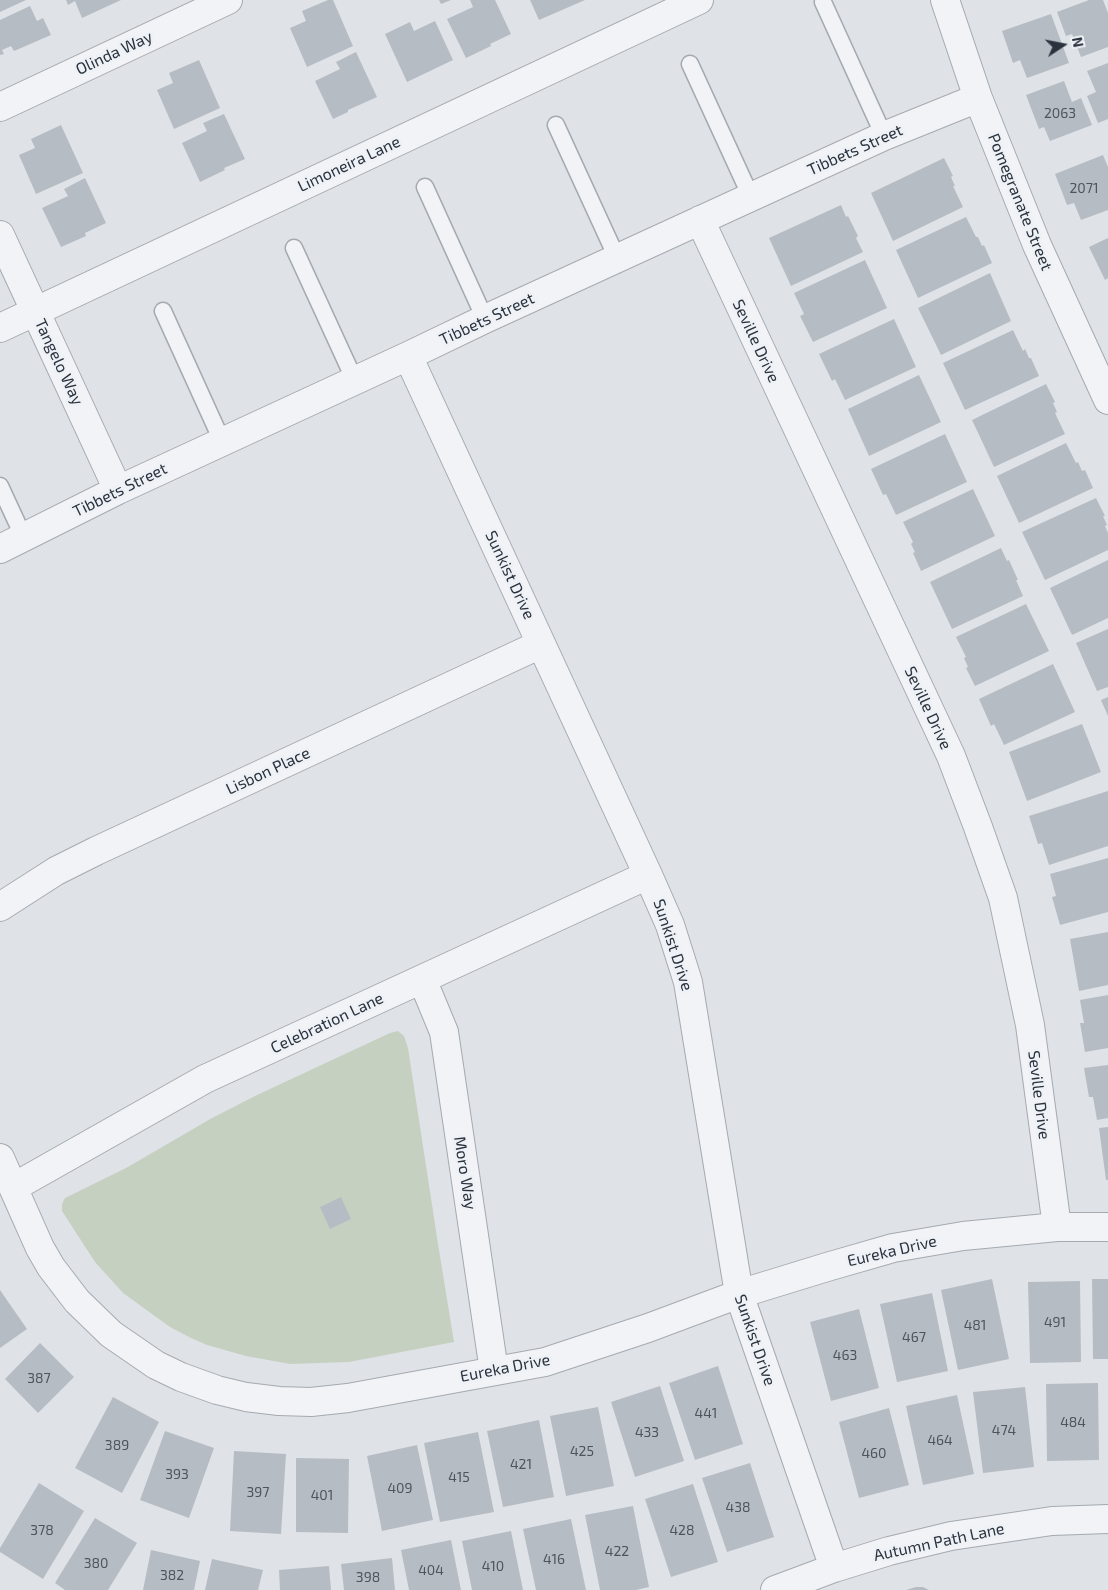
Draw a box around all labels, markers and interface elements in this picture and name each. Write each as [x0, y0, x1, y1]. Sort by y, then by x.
north arrow [1038, 20, 1088, 70]
street label: Olinda Way [73, 27, 155, 79]
text: N [1069, 35, 1088, 49]
house number: 2063 [1044, 105, 1076, 121]
street label: Tibbets Street [804, 120, 906, 180]
street label: Pomegranate Street [984, 131, 1056, 273]
street label: Limoneira Lane [295, 132, 403, 196]
house number: 2071 [1069, 180, 1099, 196]
street label: Tibbets Street [437, 289, 537, 349]
street label: Seville Drive [728, 296, 784, 386]
street label: Tangelo Way [31, 316, 87, 408]
street label: Tibbets Street [70, 459, 170, 521]
street label: Sunkist Drive [481, 528, 539, 622]
street label: Seville Drive [900, 663, 956, 753]
street label: Lisbon Place [223, 743, 313, 799]
street label: Sunkist Drive [649, 897, 697, 993]
street label: Celebration Lane [268, 988, 386, 1058]
street label: Seville Drive [1024, 1049, 1054, 1141]
street label: Moro Way [450, 1135, 480, 1211]
street label: Eureka Drive [845, 1231, 939, 1271]
street label: Sunkist Drive [730, 1292, 780, 1388]
house number: 491 [1044, 1314, 1066, 1330]
house number: 481 [964, 1317, 986, 1333]
house number: 467 [902, 1329, 926, 1345]
house number: 463 [833, 1347, 857, 1363]
street label: Eureka Drive [458, 1350, 552, 1386]
house number: 387 [27, 1370, 51, 1386]
house number: 441 [695, 1405, 717, 1421]
house number: 484 [1060, 1414, 1086, 1430]
house number: 474 [992, 1422, 1016, 1438]
house number: 433 [635, 1424, 659, 1440]
house number: 464 [927, 1432, 953, 1448]
house number: 389 [105, 1437, 129, 1453]
house number: 425 [570, 1443, 594, 1459]
house number: 460 [861, 1445, 887, 1461]
house number: 421 [510, 1456, 532, 1472]
house number: 393 [165, 1466, 189, 1482]
house number: 415 [448, 1469, 470, 1485]
house number: 409 [387, 1480, 413, 1496]
house number: 397 [247, 1484, 269, 1500]
house number: 401 [311, 1487, 333, 1503]
house number: 438 [726, 1499, 750, 1515]
street label: Autumn Path Lane [872, 1519, 1006, 1565]
house number: 378 [30, 1522, 54, 1538]
house number: 428 [670, 1522, 694, 1538]
house number: 422 [605, 1543, 629, 1559]
house number: 416 [543, 1551, 565, 1567]
house number: 380 [84, 1555, 108, 1571]
house number: 410 [482, 1558, 504, 1574]
house number: 404 [418, 1562, 444, 1578]
house number: 382 [160, 1567, 184, 1583]
house number: 398 [356, 1569, 380, 1585]

